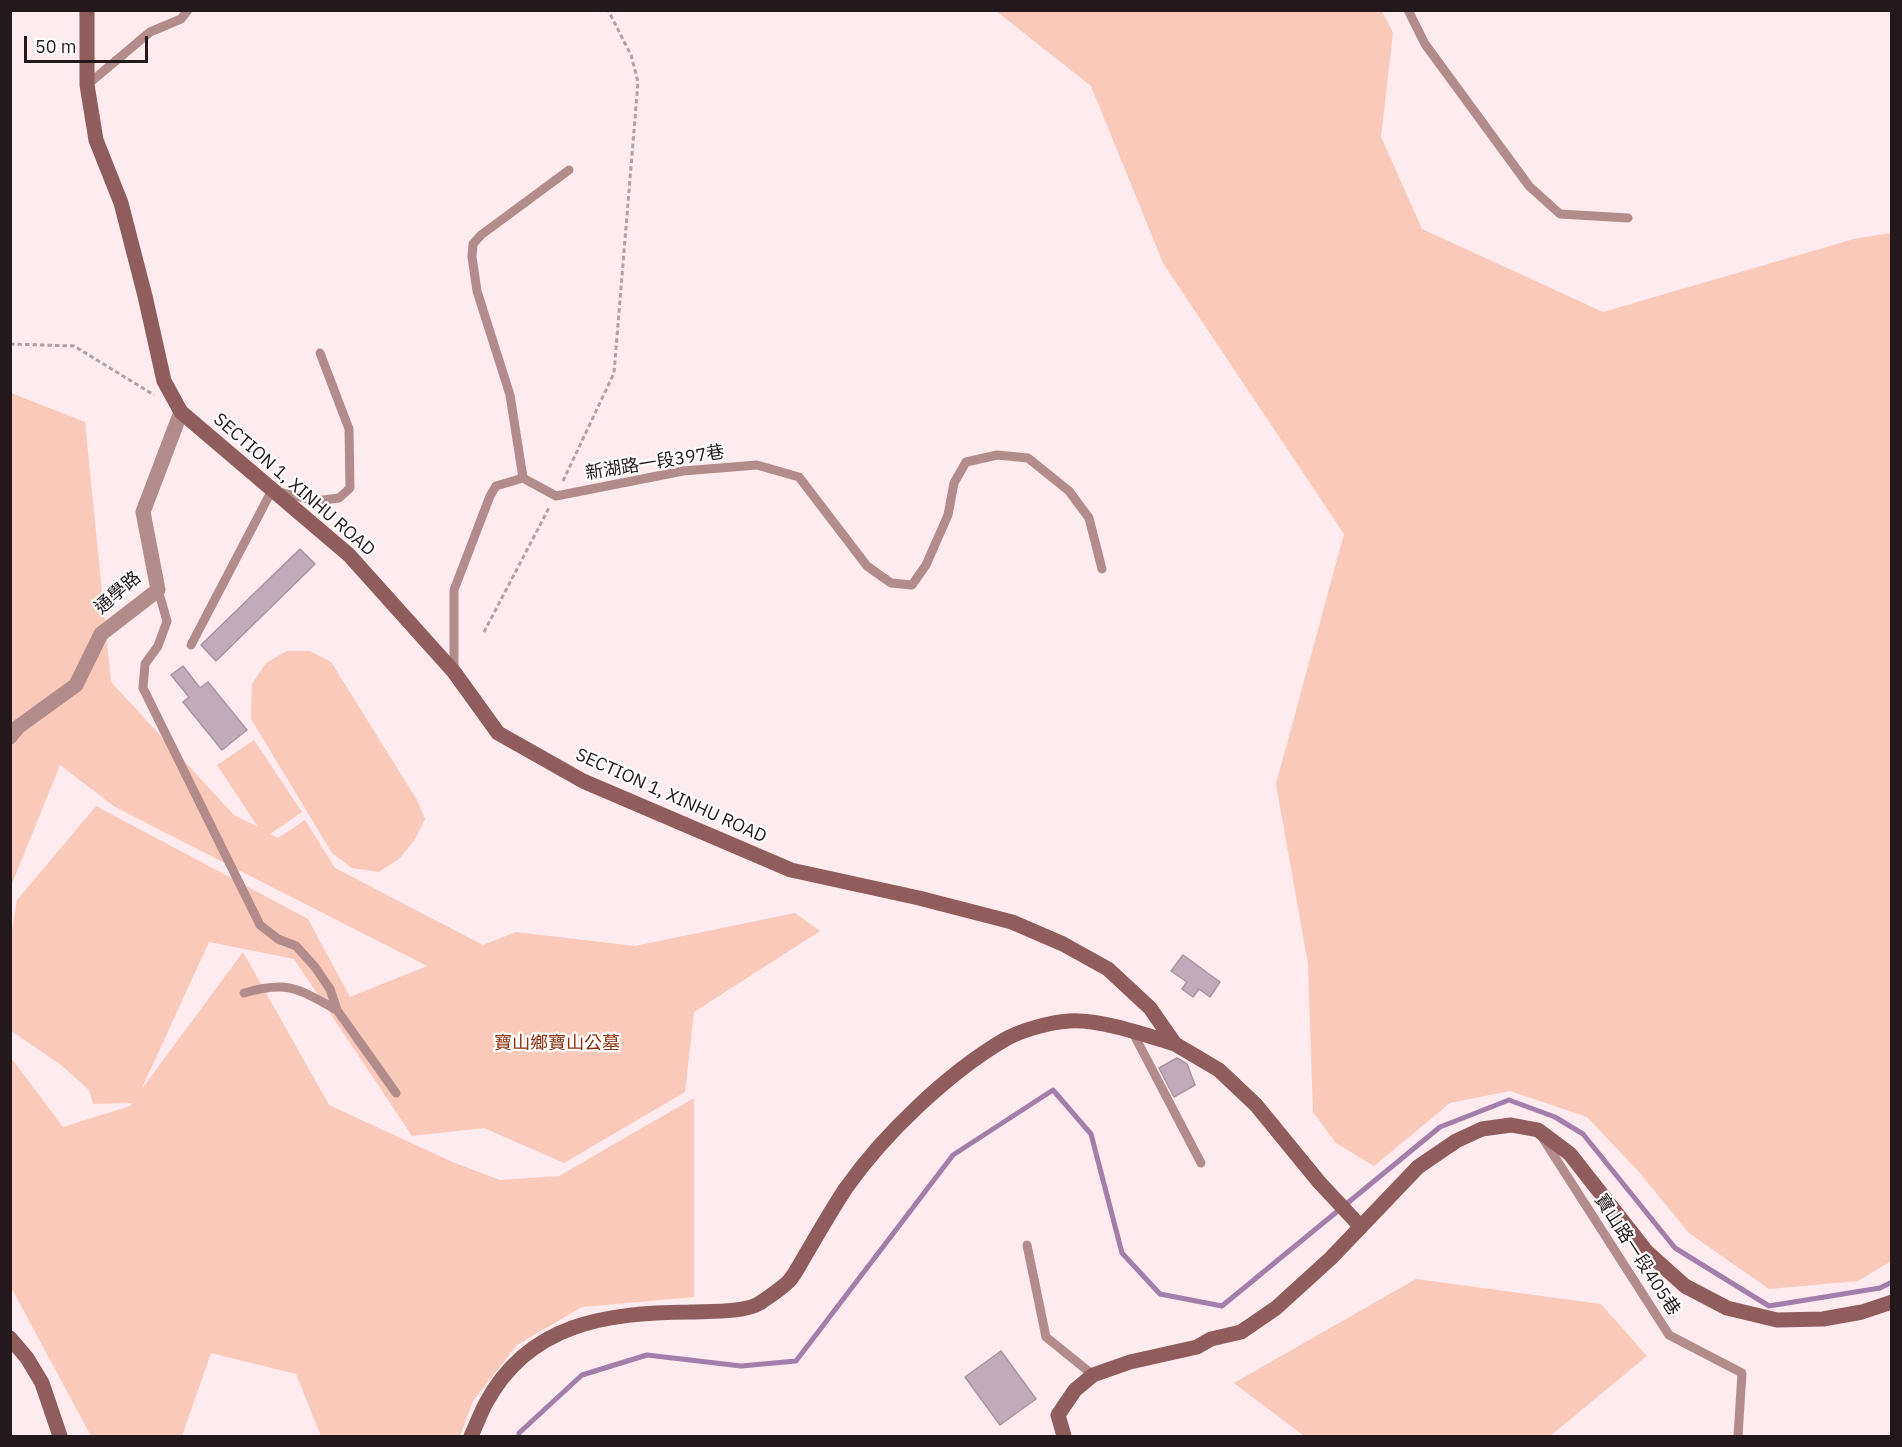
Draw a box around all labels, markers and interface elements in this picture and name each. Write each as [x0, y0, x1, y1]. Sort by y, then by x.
scale bar [27, 24, 152, 62]
text: 50 m [35, 35, 77, 58]
street label: SECTION 1, XINHU ROAD [209, 409, 379, 561]
street label: 新湖路一段397巷 [584, 441, 726, 485]
street label: 通學路 [91, 567, 145, 619]
street label: SECTION 1, XINHU ROAD [572, 744, 770, 848]
park label: 寶山鄉寶山公墓 [494, 1033, 620, 1055]
street label: 寶山路一段405巷 [1590, 1190, 1684, 1320]

